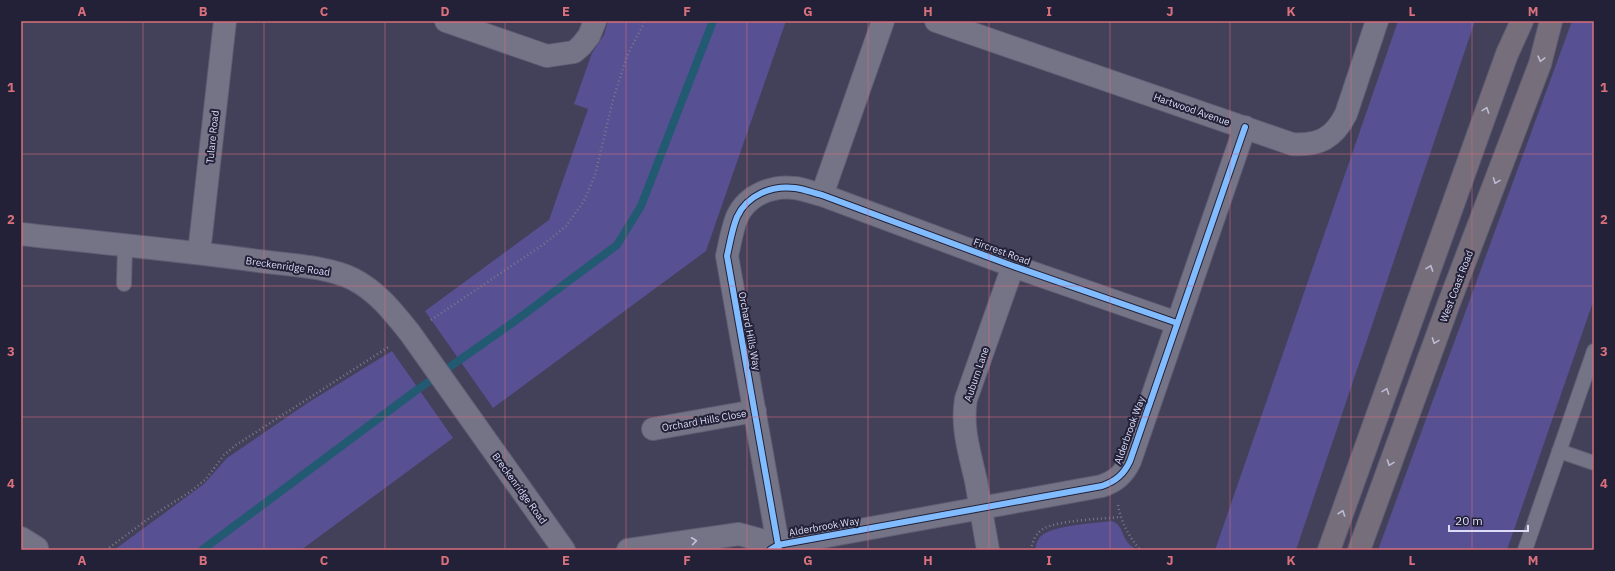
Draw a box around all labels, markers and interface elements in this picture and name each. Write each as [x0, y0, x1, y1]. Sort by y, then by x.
text: A [78, 3, 87, 20]
text: B [199, 3, 208, 20]
text: C [320, 3, 329, 20]
text: D [440, 3, 450, 20]
text: E [562, 3, 570, 20]
text: F [683, 3, 691, 20]
text: G [803, 3, 813, 20]
text: H [923, 3, 933, 20]
text: I [1046, 3, 1052, 20]
text: J [1166, 3, 1174, 20]
text: K [1286, 3, 1296, 20]
text: L [1409, 3, 1416, 20]
text: M [1528, 3, 1538, 20]
one-way arrow [1538, 56, 1546, 62]
text: 1 [7, 79, 15, 96]
text: 1 [1600, 79, 1608, 96]
street label: Hartwood Avenue [1152, 90, 1232, 129]
one-way arrow [1482, 107, 1490, 114]
street label: Tulare Road [203, 110, 222, 164]
one-way arrow [1492, 177, 1501, 184]
text: 2 [7, 211, 15, 228]
text: 2 [1600, 211, 1608, 228]
street label: Fircrest Road [972, 235, 1032, 268]
street label: West Coast Road [1437, 248, 1476, 324]
street label: Breckenridge Road [245, 254, 331, 279]
one-way arrow [1426, 265, 1434, 272]
street label: Orchard Hills Way [736, 291, 764, 372]
one-way arrow [1432, 338, 1440, 345]
text: 3 [7, 343, 15, 360]
text: 3 [1600, 343, 1608, 360]
street label: Auburn Lane [961, 345, 992, 403]
one-way arrow [1381, 387, 1390, 394]
street label: Alderbrook Way [1111, 394, 1148, 466]
street label: Orchard Hills Close [661, 407, 748, 434]
street label: Breckenridge Road [489, 450, 550, 526]
one-way arrow [1387, 460, 1395, 467]
text: 4 [7, 475, 15, 492]
text: 4 [1600, 475, 1608, 492]
scale bar [1449, 507, 1528, 533]
one-way arrow [1338, 510, 1346, 517]
text: 20 m [1455, 513, 1483, 528]
street label: Alderbrook Way [788, 514, 860, 539]
one-way arrow [691, 537, 697, 546]
text: A [78, 552, 87, 569]
text: B [199, 552, 208, 569]
text: C [320, 552, 329, 569]
text: D [440, 552, 450, 569]
text: E [562, 552, 570, 569]
text: F [683, 552, 691, 569]
text: G [803, 552, 813, 569]
text: H [923, 552, 933, 569]
text: I [1046, 552, 1052, 569]
text: J [1166, 552, 1174, 569]
text: K [1286, 552, 1296, 569]
text: L [1409, 552, 1416, 569]
text: M [1528, 552, 1538, 569]

